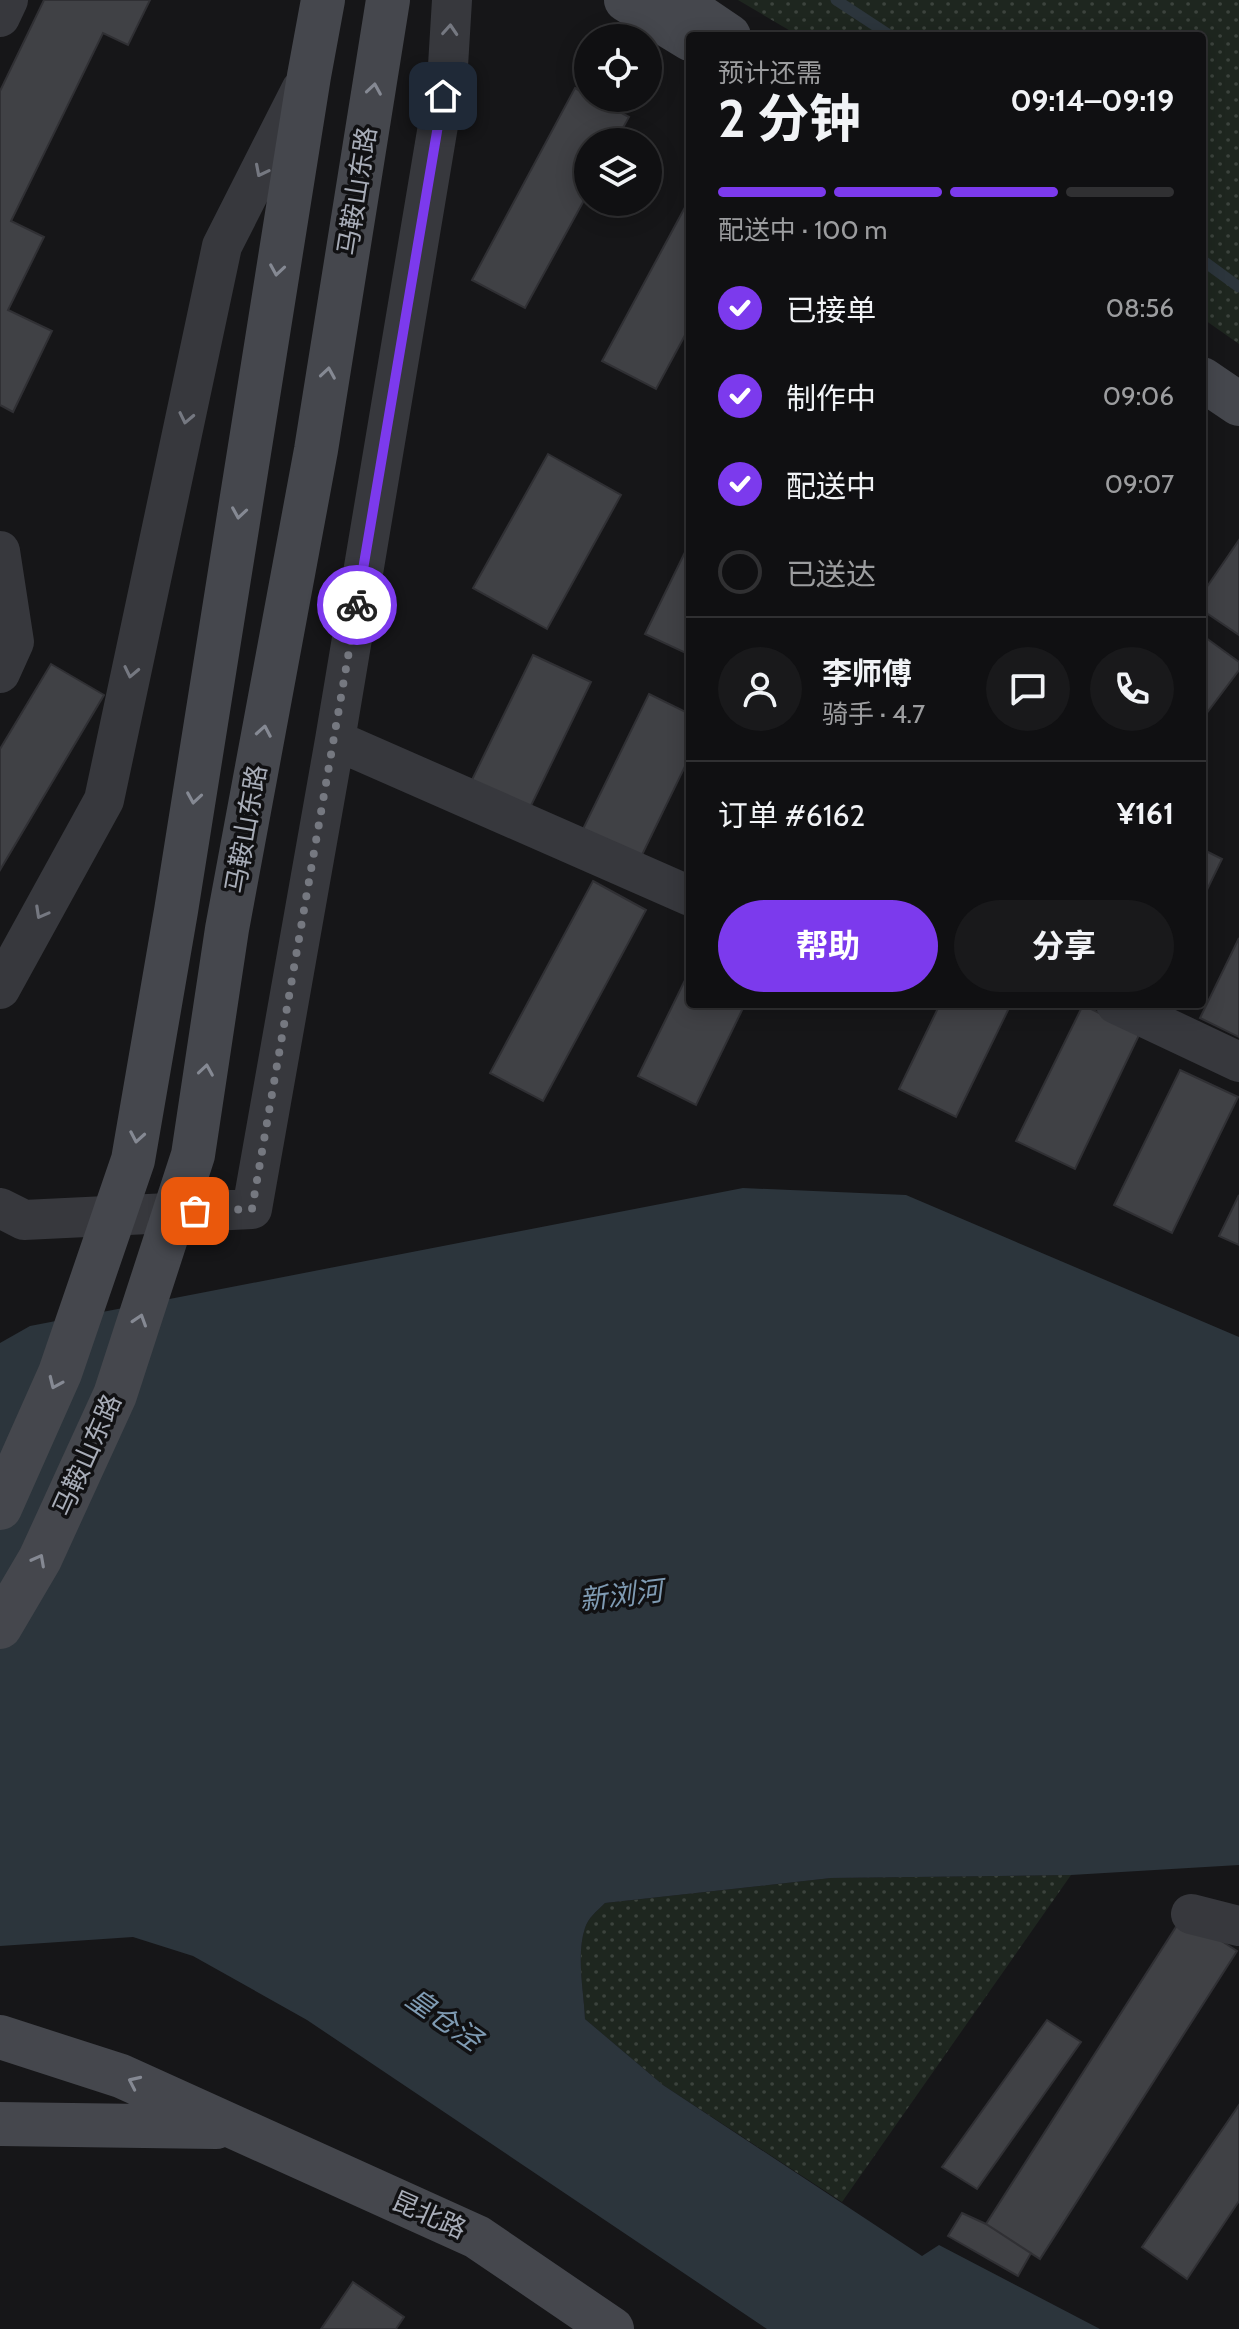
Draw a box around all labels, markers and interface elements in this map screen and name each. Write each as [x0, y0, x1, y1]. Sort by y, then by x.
one-way arrow [441, 23, 458, 36]
map controls [574, 24, 662, 216]
button: locate [574, 24, 662, 112]
text: 预计还需 [718, 57, 822, 89]
pin [409, 62, 477, 130]
icon: home [421, 74, 465, 118]
one-way arrow [365, 82, 382, 95]
text: 09:14–09:19 [1010, 82, 1174, 119]
text: 2 分钟 [718, 87, 861, 150]
street label: 马鞍山东路 [331, 124, 383, 258]
button: layers [574, 128, 662, 216]
one-way arrow [255, 162, 270, 177]
text: 配送中 · 100 m [718, 214, 887, 246]
one-way arrow [270, 263, 287, 277]
icon: check [718, 286, 762, 330]
text: 已接单 [786, 292, 876, 329]
text: 08:56 [1106, 292, 1174, 324]
one-way arrow [319, 366, 336, 380]
icon: check [718, 374, 762, 418]
text: 制作中 [786, 380, 876, 417]
text: 09:06 [1103, 380, 1174, 412]
one-way arrow [178, 410, 195, 424]
icon: check [718, 462, 762, 506]
text: 配送中 [786, 468, 876, 505]
text: 09:07 [1105, 468, 1174, 500]
one-way arrow [231, 506, 248, 520]
text: 已送达 [786, 556, 876, 593]
courier [317, 565, 397, 645]
icon: bike [335, 583, 379, 627]
button: person [718, 647, 802, 731]
button: chat [986, 647, 1070, 731]
button: phone [1090, 647, 1174, 731]
text: 李师傅 [822, 655, 912, 692]
one-way arrow [123, 665, 140, 678]
text: 骑手 · 4.7 [822, 698, 925, 730]
one-way arrow [255, 725, 272, 738]
street label: 马鞍山东路 [219, 762, 273, 896]
one-way arrow [186, 791, 203, 804]
text: ¥161 [1117, 795, 1174, 832]
text: 订单 #6162 [718, 797, 865, 834]
button: 帮助 [718, 900, 938, 992]
button: 分享 [954, 900, 1174, 992]
one-way arrow [35, 904, 51, 918]
one-way arrow [197, 1063, 214, 1077]
one-way arrow [129, 1130, 146, 1144]
pin [161, 1177, 229, 1245]
icon: bag [173, 1189, 217, 1233]
one-way arrow [130, 1314, 146, 1328]
one-way arrow [49, 1375, 65, 1390]
street label: 马鞍山东路 [46, 1389, 128, 1521]
one-way arrow [30, 1553, 45, 1568]
water label: 新浏河 [577, 1572, 670, 1617]
water label: 皇仓泾 [400, 1981, 491, 2059]
one-way arrow [128, 2076, 143, 2092]
street label: 昆北路 [387, 2185, 471, 2245]

